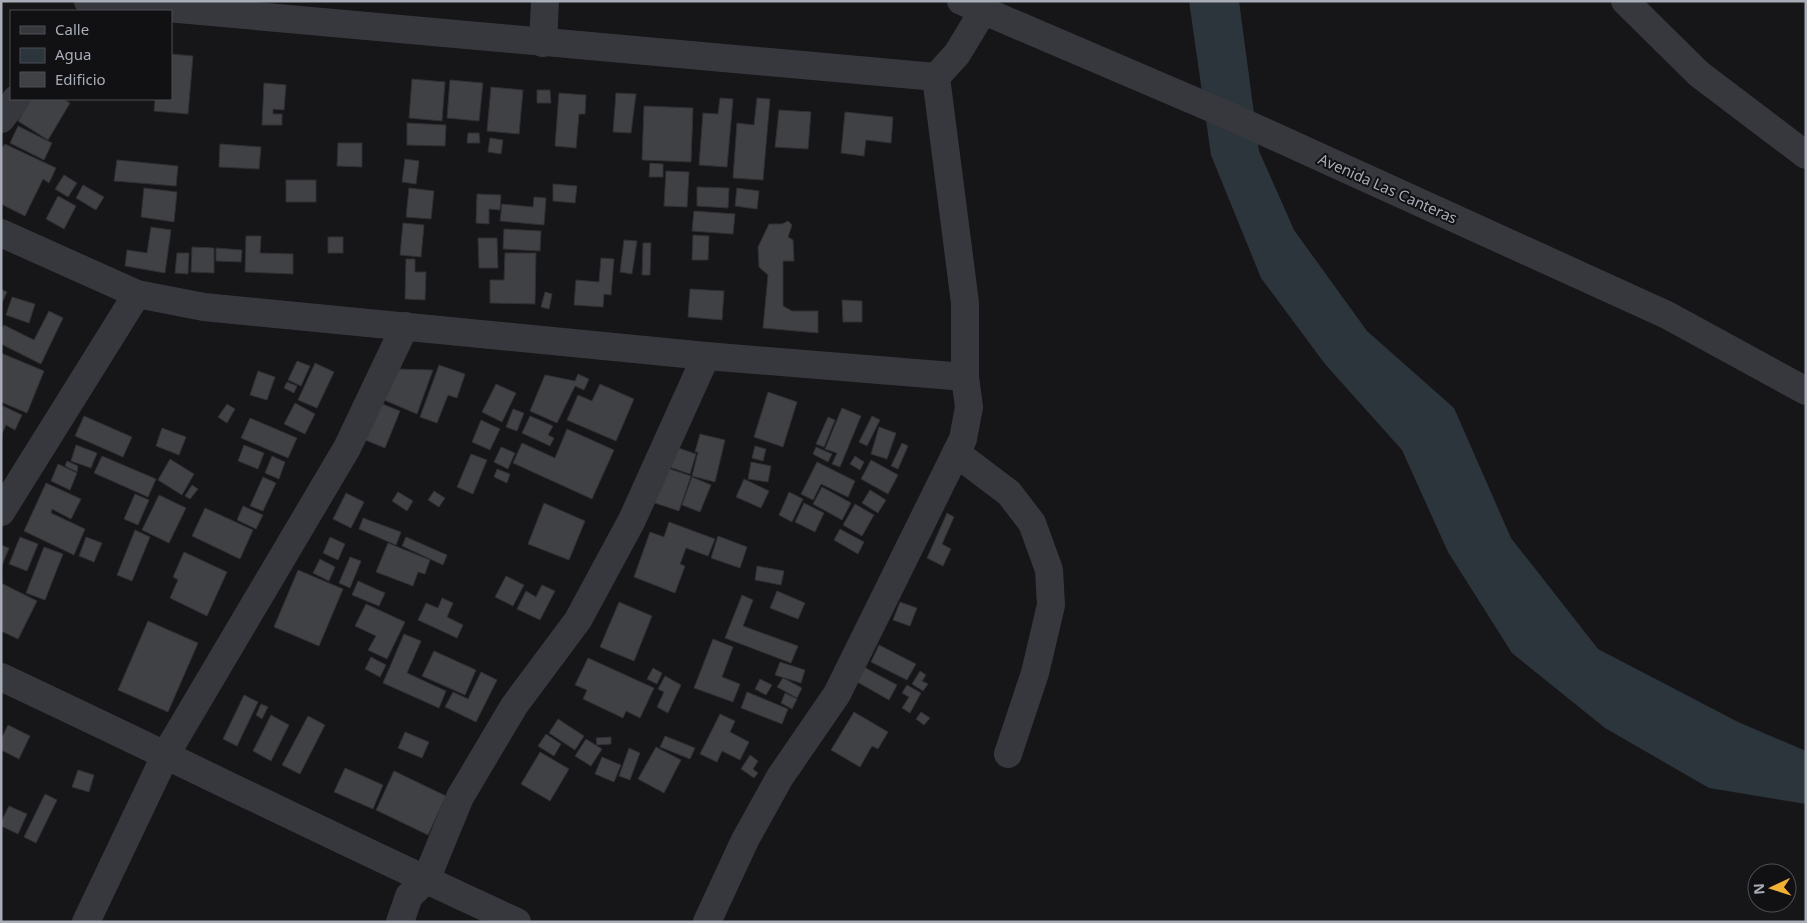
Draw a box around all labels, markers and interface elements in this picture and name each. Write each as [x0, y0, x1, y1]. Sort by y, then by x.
legend [10, 10, 172, 100]
text: Calle [55, 19, 89, 39]
text: Agua [55, 44, 92, 64]
text: Edificio [55, 69, 106, 89]
street label: Avenida Las Canteras [1315, 148, 1461, 228]
north arrow [1747, 863, 1797, 913]
text: N [1749, 883, 1768, 895]

